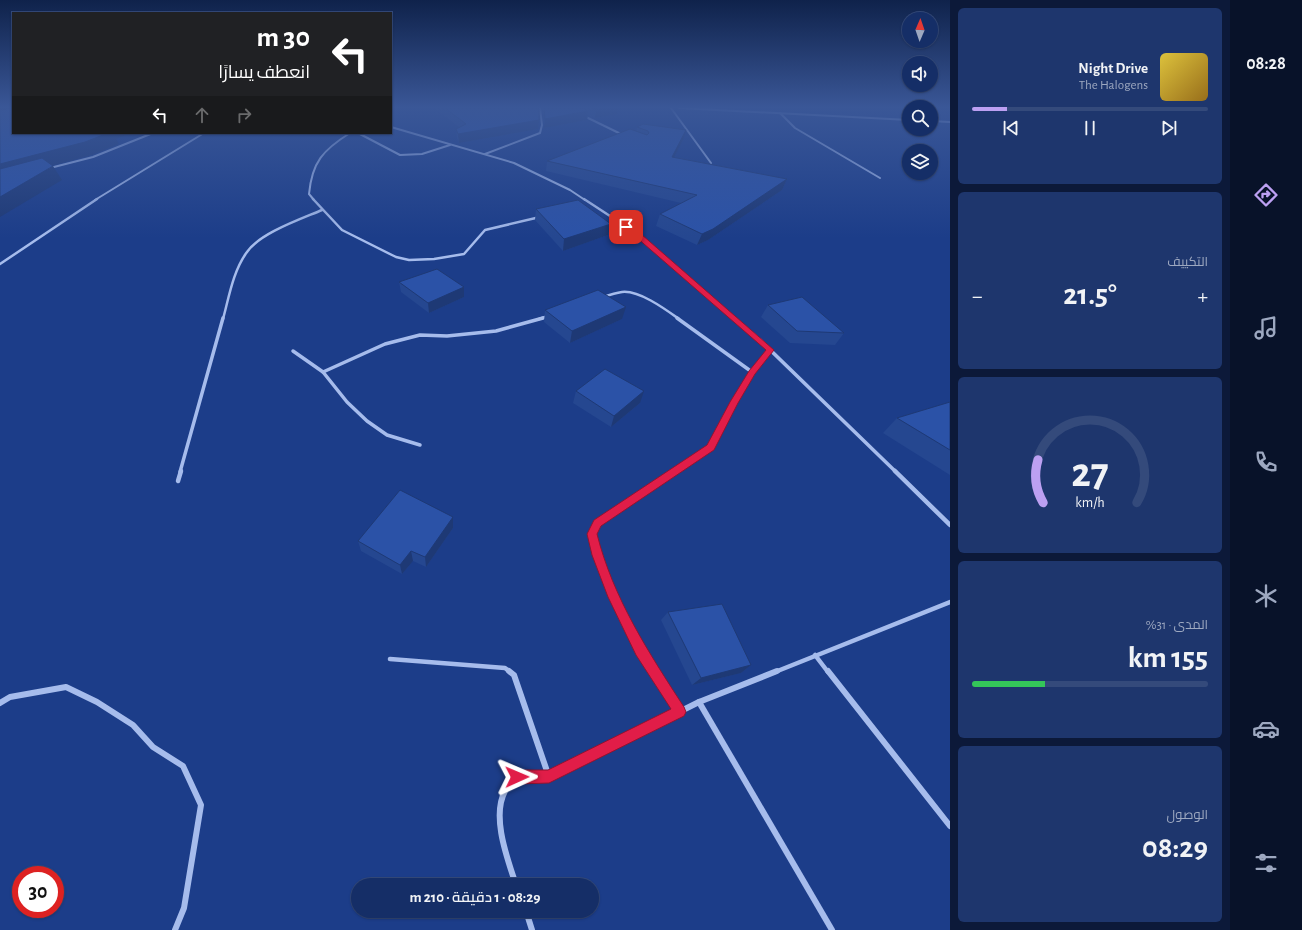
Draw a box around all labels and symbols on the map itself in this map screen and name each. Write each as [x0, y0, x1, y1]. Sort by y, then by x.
north arrow [902, 12, 938, 48]
pin [609, 210, 643, 244]
position arrow [496, 756, 538, 798]
speed limit sign: 30 [12, 866, 64, 918]

